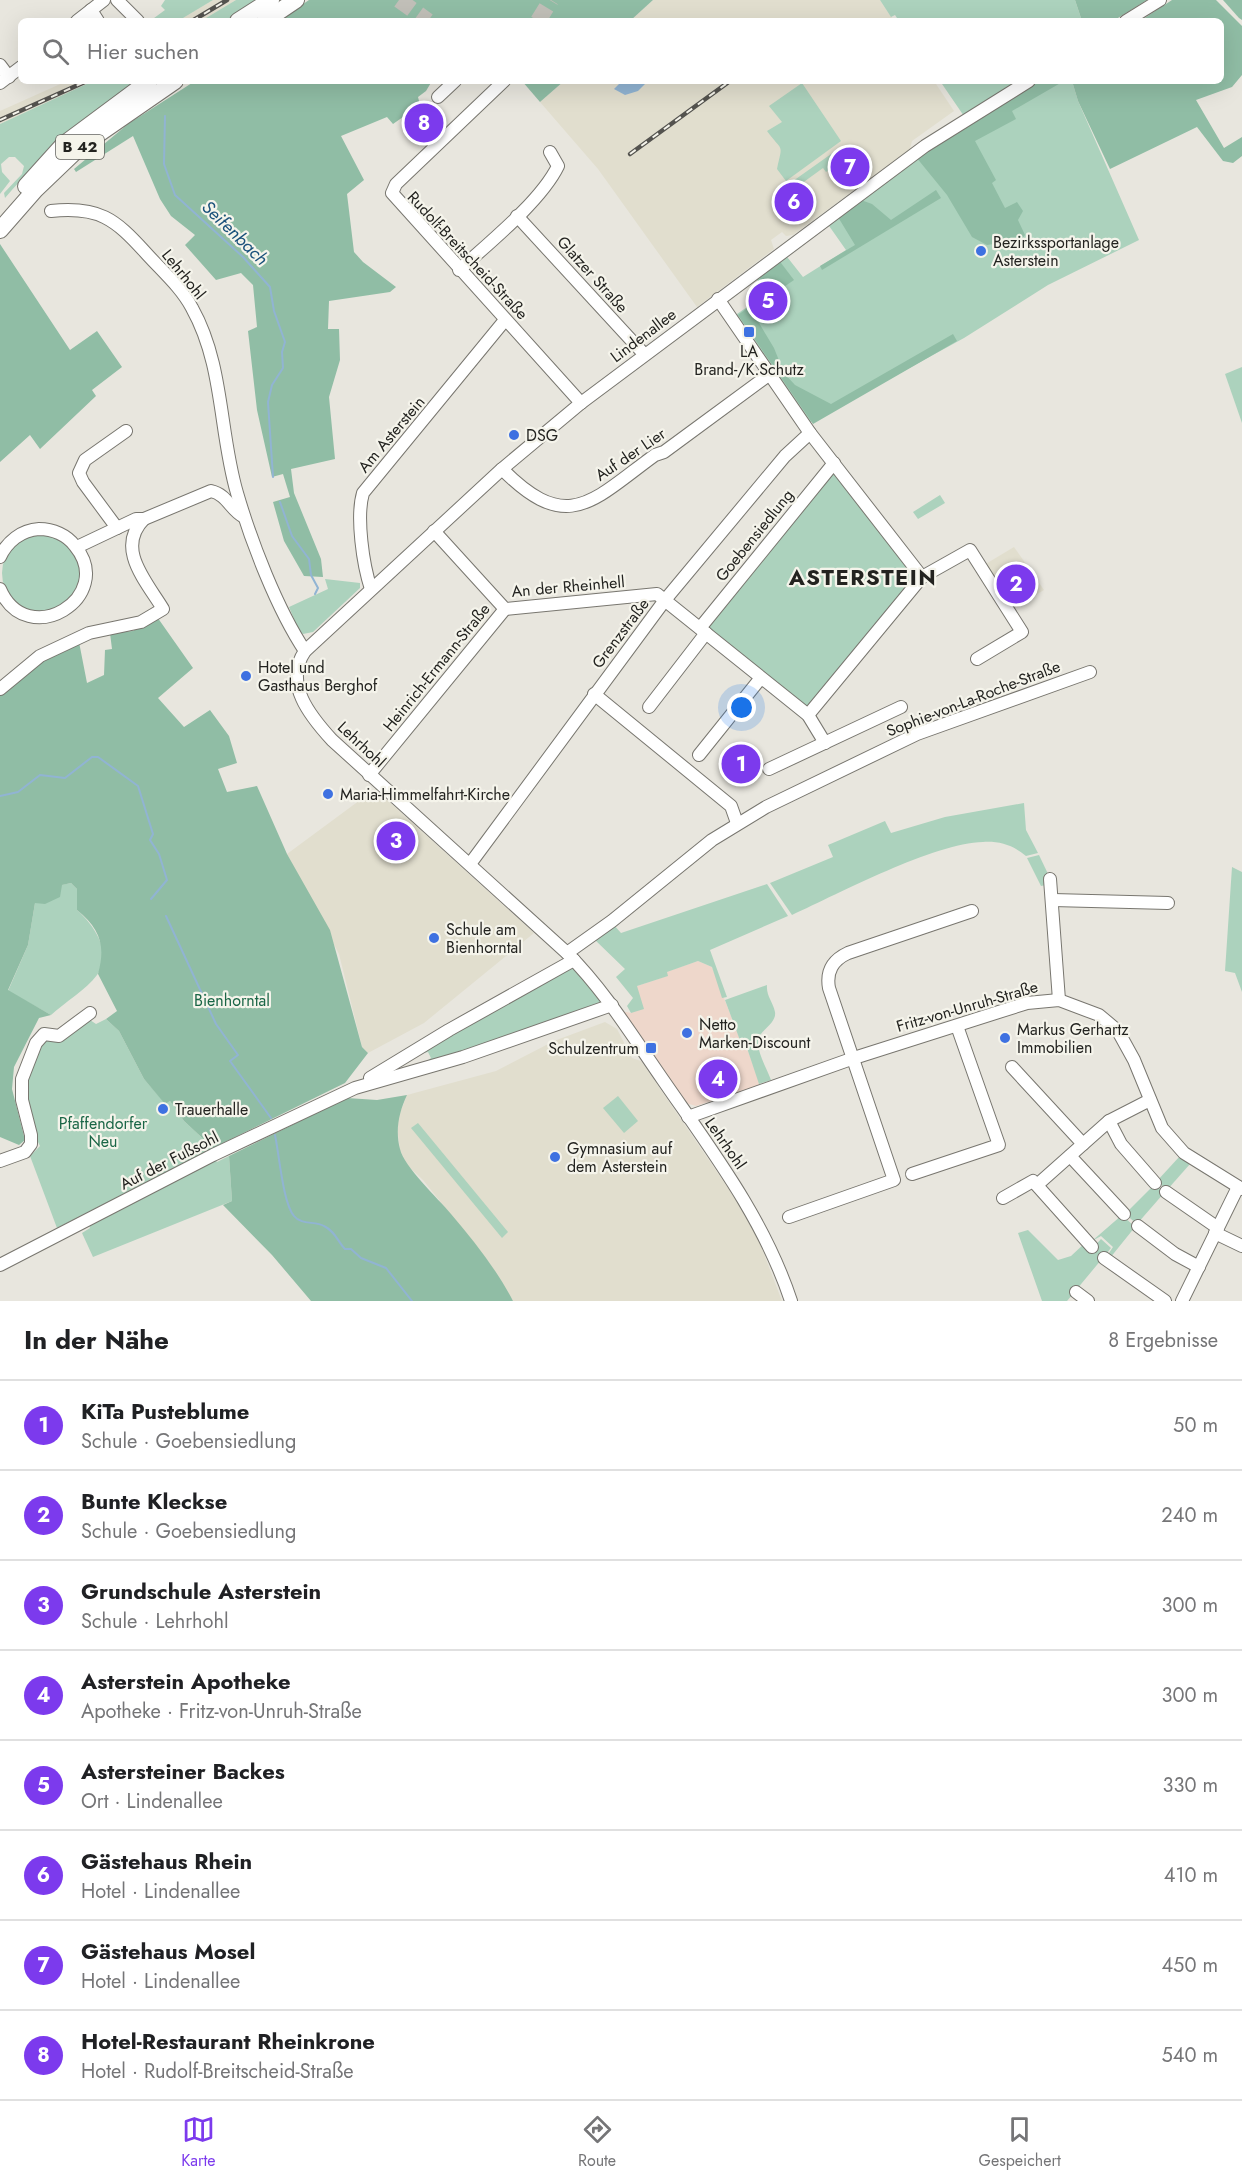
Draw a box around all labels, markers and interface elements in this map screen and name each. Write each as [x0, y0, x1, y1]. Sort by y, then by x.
search box [18, 18, 1224, 84]
icon: search [39, 35, 72, 68]
text: Hier suchen [87, 35, 199, 67]
pin: 8 [404, 100, 444, 146]
road number: B 42 [56, 135, 104, 159]
pin: 7 [830, 144, 870, 190]
pin: 6 [774, 180, 814, 224]
street label: Rudolf-Breitscheid-Straße [402, 186, 533, 325]
water label: Seifenbach [196, 195, 274, 271]
street label: Glatzer Straße [552, 231, 633, 318]
place label: Bezirkssportanlage Asterstein [993, 231, 1119, 272]
street label: Lehrhohl [156, 244, 211, 304]
marker: Bezirkssportanlage Asterstein [974, 244, 988, 258]
pin: 5 [748, 278, 788, 324]
street label: Lindenallee [606, 303, 681, 368]
marker: LA Brand-/K.Schutz [742, 325, 756, 339]
place label: LA Brand-/K.Schutz [694, 340, 804, 381]
street label: Am Asterstein [353, 391, 430, 478]
street label: Auf der Lier [590, 422, 671, 487]
place label: DSG [526, 424, 558, 447]
marker: DSG [507, 428, 521, 442]
street label: Goebensiedlung [710, 484, 799, 586]
district label: ASTERSTEIN [788, 561, 937, 593]
pin: 2 [996, 562, 1036, 606]
street label: An der Rheinhell [510, 570, 626, 603]
street label: Grenzstraße [586, 593, 654, 673]
street label: Heinrich-Ermann-Straße [377, 598, 495, 736]
street label: Sophie-von-La-Roche-Straße [883, 655, 1064, 742]
place label: Hotel und Gasthaus Berghof [258, 656, 378, 697]
marker: Hotel und Gasthaus Berghof [239, 669, 253, 683]
your location [727, 693, 756, 722]
street label: Lehrhohl [332, 716, 391, 773]
pin: 1 [722, 742, 760, 786]
place label: Maria-Himmelfahrt-Kirche [340, 783, 510, 806]
marker: Maria-Himmelfahrt-Kirche [321, 787, 335, 801]
pin: 3 [376, 818, 416, 864]
place label: Schule am Bienhorntal [446, 918, 522, 959]
marker: Schule am Bienhorntal [427, 931, 441, 945]
street label: Fritz-von-Unruh-Straße [894, 975, 1041, 1038]
park label: Bienhorntal [194, 989, 270, 1012]
place label: Netto Marken-Discount [699, 1013, 811, 1054]
place label: Markus Gerhartz Immobilien [1017, 1018, 1129, 1059]
marker: Netto Marken-Discount [680, 1026, 694, 1040]
marker: Markus Gerhartz Immobilien [998, 1031, 1012, 1045]
place label: Schulzentrum [548, 1037, 639, 1060]
marker: Schulzentrum [644, 1041, 658, 1055]
pin: 4 [698, 1056, 738, 1102]
place label: Trauerhalle [175, 1098, 248, 1121]
marker: Trauerhalle [156, 1102, 170, 1116]
park label: Pfaffendorfer Neu [59, 1112, 148, 1153]
street label: Lehrhohl [699, 1113, 752, 1174]
street label: Auf der Fußsohl [116, 1126, 223, 1195]
place label: Gymnasium auf dem Asterstein [567, 1137, 673, 1178]
marker: Gymnasium auf dem Asterstein [548, 1150, 562, 1164]
text: In der Nähe [24, 1321, 169, 1359]
text: 8 Ergebnisse [1108, 1326, 1218, 1355]
text: KiTa Pusteblume [81, 1395, 249, 1427]
text: 1 [38, 1411, 49, 1440]
text: 50 m [1173, 1411, 1218, 1440]
text: Schule · Goebensiedlung [81, 1427, 296, 1456]
text: Bunte Kleckse [81, 1485, 227, 1517]
text: 2 [37, 1501, 50, 1530]
text: 240 m [1161, 1501, 1218, 1530]
text: Schule · Goebensiedlung [81, 1517, 296, 1546]
text: Grundschule Asterstein [81, 1575, 321, 1607]
text: 3 [37, 1591, 50, 1620]
text: 300 m [1161, 1591, 1218, 1620]
text: Schule · Lehrhohl [81, 1607, 229, 1636]
text: Asterstein Apotheke [81, 1665, 291, 1697]
text: 4 [37, 1681, 50, 1710]
text: 300 m [1161, 1681, 1218, 1710]
text: Apotheke · Fritz-von-Unruh-Straße [81, 1697, 362, 1726]
text: Astersteiner Backes [81, 1755, 285, 1787]
text: 5 [37, 1771, 50, 1800]
text: 330 m [1163, 1771, 1218, 1800]
text: Ort · Lindenallee [81, 1787, 223, 1816]
text: Gästehaus Rhein [81, 1845, 252, 1877]
text: 6 [37, 1861, 50, 1890]
text: 410 m [1164, 1861, 1218, 1890]
text: Hotel · Lindenallee [81, 1877, 240, 1906]
text: Gästehaus Mosel [81, 1935, 255, 1967]
text: 7 [37, 1951, 50, 1980]
text: 450 m [1161, 1951, 1218, 1980]
text: Hotel · Lindenallee [81, 1967, 240, 1996]
text: Hotel-Restaurant Rheinkrone [81, 2025, 375, 2057]
text: 8 [37, 2041, 50, 2070]
text: 540 m [1161, 2041, 1218, 2070]
text: Hotel · Rudolf-Breitscheid-Straße [81, 2057, 354, 2086]
tab: Karte [181, 2113, 216, 2172]
tab: Route [578, 2113, 616, 2172]
tab: Gespeichert [979, 2113, 1061, 2172]

